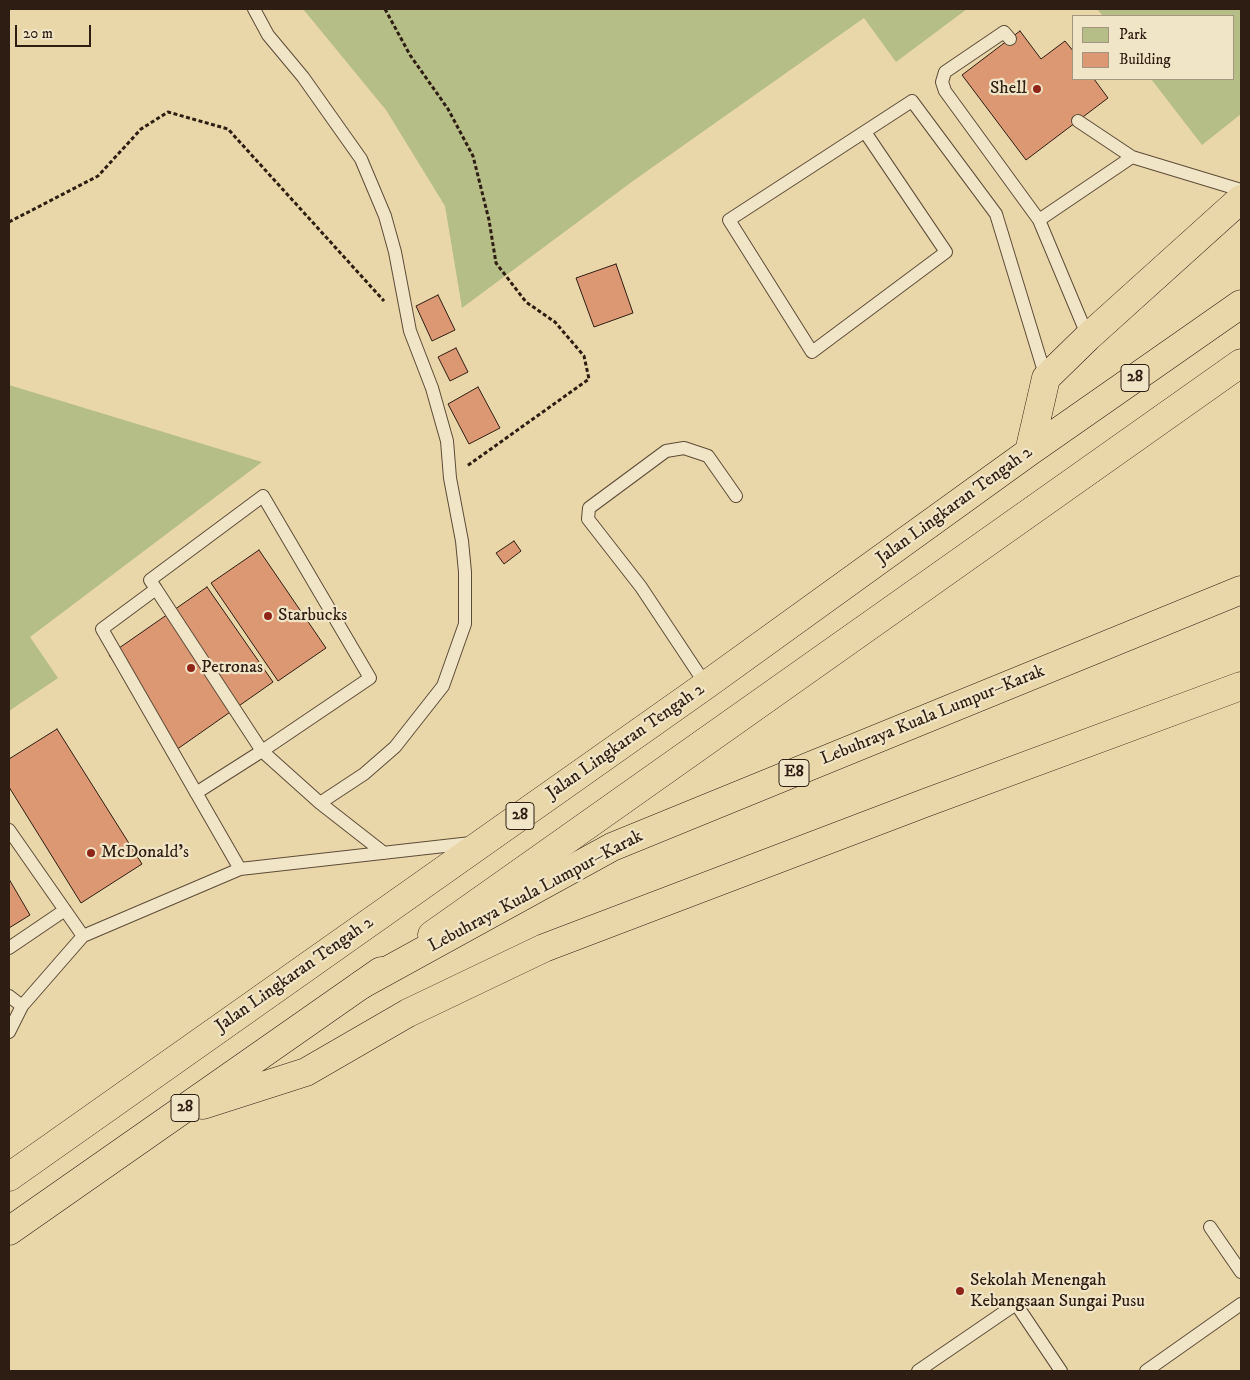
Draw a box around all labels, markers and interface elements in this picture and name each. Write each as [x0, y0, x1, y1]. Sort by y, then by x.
scale bar [18, 15, 94, 47]
legend [1072, 15, 1235, 80]
text: 20 m [23, 24, 53, 43]
text: Park [1119, 25, 1147, 44]
text: Building [1119, 50, 1171, 69]
place label: Shell [990, 78, 1027, 100]
marker: Shell [1031, 83, 1043, 95]
road number: 28 [1121, 364, 1149, 392]
street label: Jalan Lingkaran Tengah 2 [873, 442, 1037, 570]
place label: Starbucks [278, 605, 347, 627]
marker: Starbucks [262, 610, 274, 622]
place label: Petronas [201, 657, 263, 679]
street label: Lebuhraya Kuala Lumpur–Karak [818, 661, 1048, 771]
marker: Petronas [185, 662, 197, 674]
street label: Jalan Lingkaran Tengah 2 [543, 679, 709, 805]
road number: E8 [779, 760, 809, 786]
road number: 28 [506, 802, 534, 829]
street label: Lebuhraya Kuala Lumpur–Karak [425, 826, 647, 958]
place label: McDonald's [101, 842, 189, 864]
marker: McDonald's [85, 847, 97, 859]
street label: Jalan Lingkaran Tengah 2 [212, 912, 378, 1038]
road number: 28 [171, 1094, 199, 1122]
place label: Sekolah Menengah Kebangsaan Sungai Pusu [970, 1270, 1145, 1312]
marker: Sekolah Menengah Kebangsaan Sungai Pusu [954, 1285, 966, 1297]

